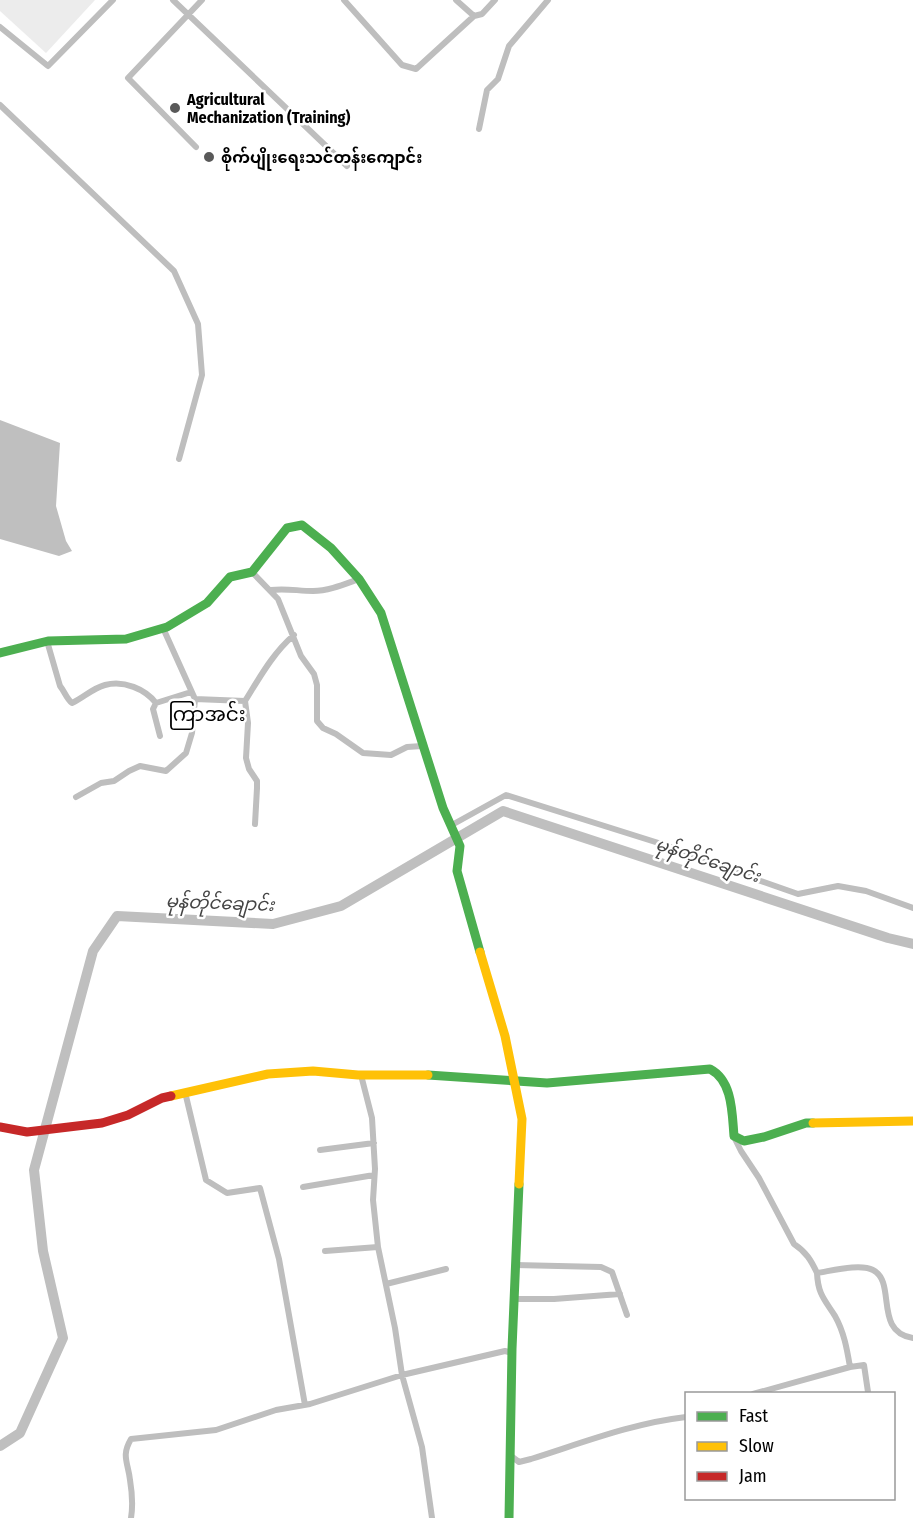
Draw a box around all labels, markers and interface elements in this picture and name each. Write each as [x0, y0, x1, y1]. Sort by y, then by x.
place label: Agricultural Mechanization (Training) [186, 90, 350, 127]
marker: Agricultural Mechanization (Training) [168, 101, 182, 115]
place label: စိုက်ပျိုးရေးသင်တန်းကျောင်း [221, 146, 422, 171]
marker: စိုက်ပျိုးရေးသင်တန်းကျောင်း [202, 150, 216, 164]
district label: ကြာအင်း [168, 700, 246, 730]
water label: မုန်တိုင်ချောင်း [652, 831, 765, 892]
water label: မုန်တိုင်ချောင်း [165, 888, 276, 920]
legend [685, 1392, 895, 1500]
text: Fast [739, 1405, 768, 1427]
text: Slow [739, 1435, 774, 1457]
text: Jam [739, 1465, 767, 1487]

